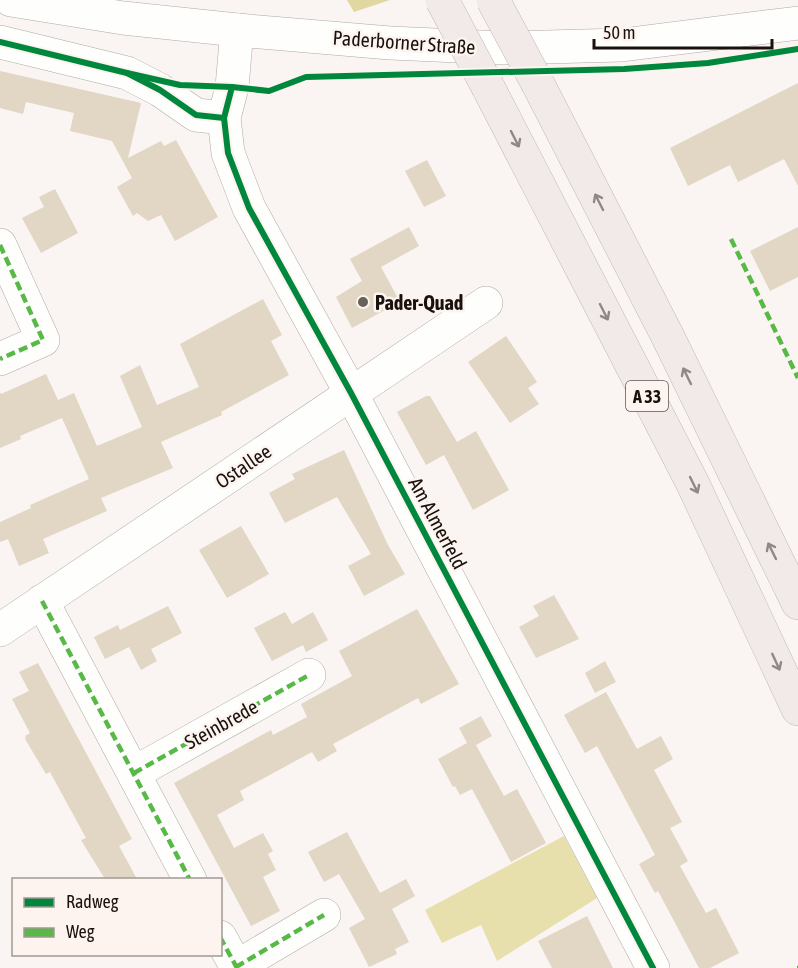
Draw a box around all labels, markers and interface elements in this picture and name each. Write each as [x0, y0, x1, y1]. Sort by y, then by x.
scale bar [594, 12, 772, 50]
text: 50 m [603, 22, 635, 43]
street label: Paderborner Straße [332, 26, 476, 58]
one-way arrow [509, 130, 521, 147]
one-way arrow [592, 193, 604, 211]
place label: Pader-Quad [375, 291, 463, 314]
marker: Pader-Quad [356, 295, 370, 309]
one-way arrow [598, 303, 610, 320]
one-way arrow [680, 367, 692, 385]
road number: A 33 [626, 381, 668, 411]
street label: Ostallee [211, 439, 275, 493]
street label: Am Almerfeld [404, 473, 472, 573]
one-way arrow [688, 476, 700, 494]
one-way arrow [766, 542, 778, 560]
one-way arrow [771, 653, 783, 671]
street label: Steinbrede [180, 694, 262, 754]
legend [12, 878, 222, 956]
text: Radweg [66, 891, 119, 912]
text: Weg [66, 921, 95, 942]

